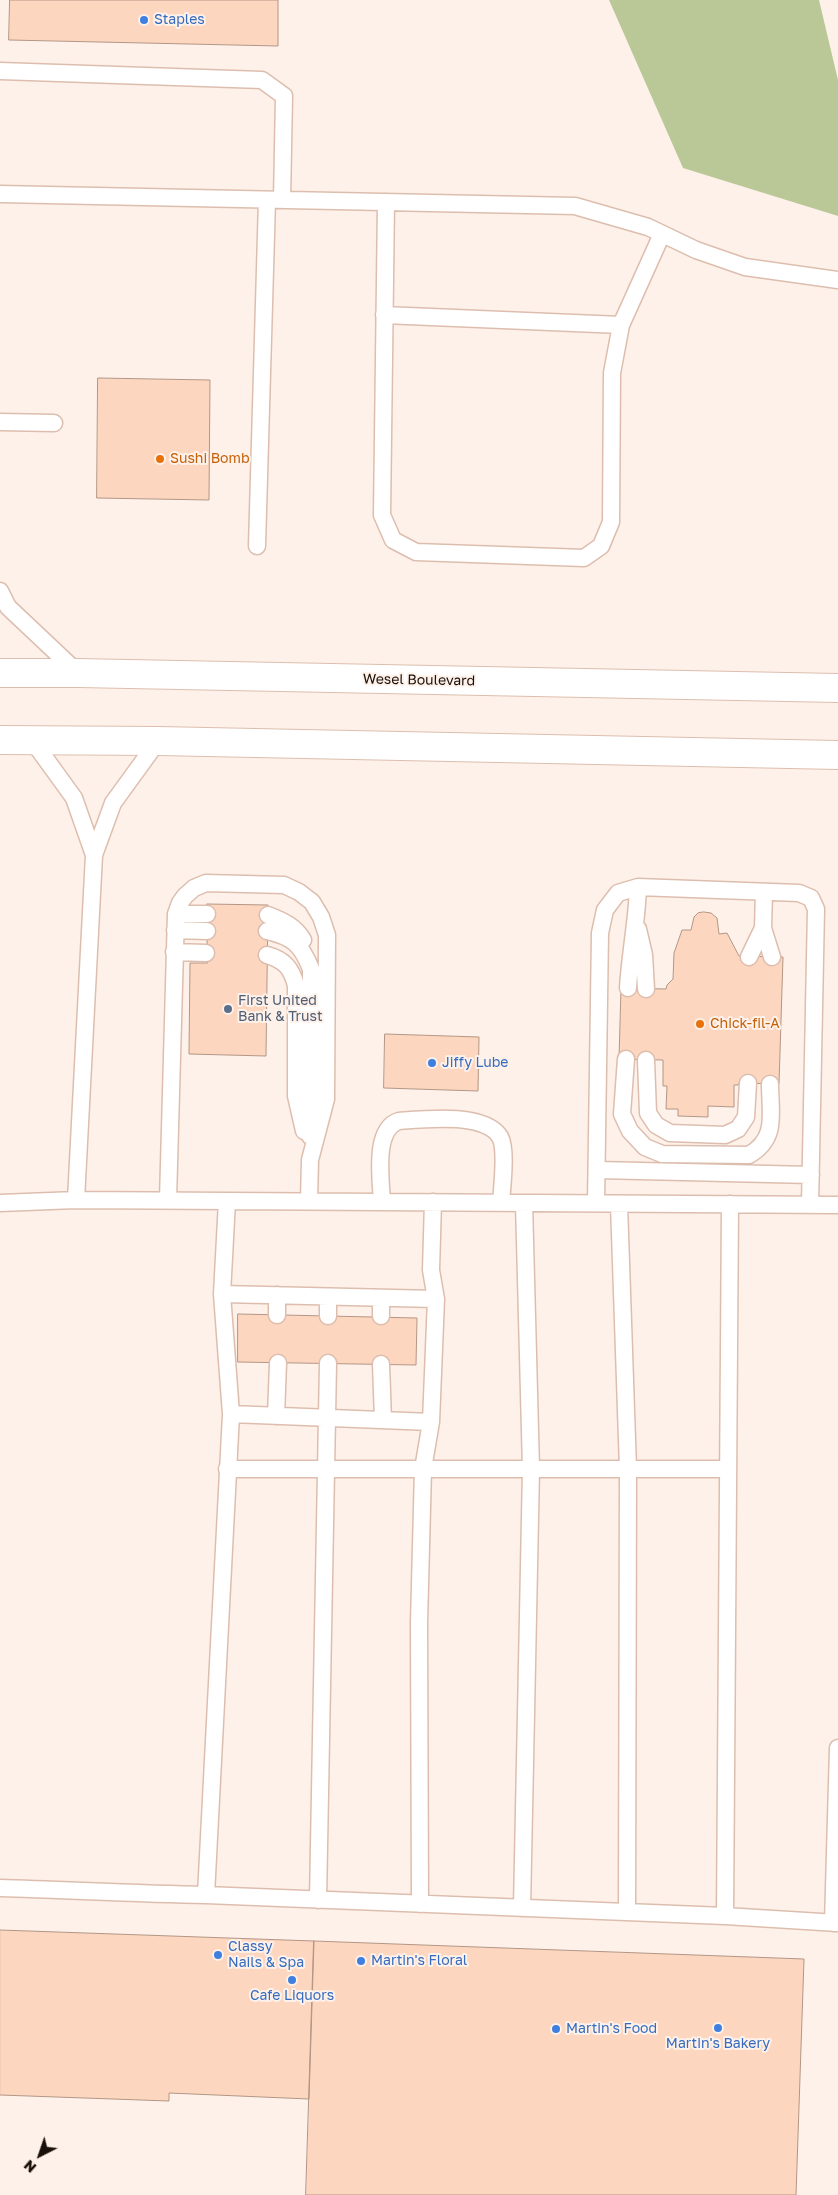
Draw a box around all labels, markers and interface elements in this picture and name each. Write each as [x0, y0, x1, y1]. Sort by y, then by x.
place label: Staples [154, 12, 205, 28]
marker: Staples [138, 14, 150, 26]
place label: Sushi Bomb [170, 451, 249, 467]
marker: Sushi Bomb [154, 453, 166, 465]
street label: Wesel Boulevard [363, 671, 475, 689]
place label: First United Bank & Trust [238, 993, 323, 1026]
marker: First United Bank & Trust [222, 1003, 234, 1015]
place label: Chick-fil-A [710, 1016, 780, 1032]
marker: Chick-fil-A [694, 1018, 706, 1030]
place label: Jiffy Lube [442, 1055, 508, 1071]
marker: Jiffy Lube [426, 1057, 438, 1069]
place label: Classy Nails & Spa [228, 1939, 304, 1971]
marker: Classy Nails & Spa [212, 1949, 224, 1961]
place label: Martin's Floral [371, 1953, 467, 1969]
marker: Martin's Floral [355, 1955, 367, 1967]
marker: Cafe Liquors [286, 1974, 298, 1986]
place label: Cafe Liquors [250, 1988, 334, 2004]
place label: Martin's Food [566, 2021, 657, 2037]
marker: Martin's Bakery [712, 2022, 724, 2034]
marker: Martin's Food [550, 2023, 562, 2035]
place label: Martin's Bakery [666, 2036, 770, 2052]
north arrow [15, 2130, 65, 2180]
text: N [20, 2157, 39, 2177]

